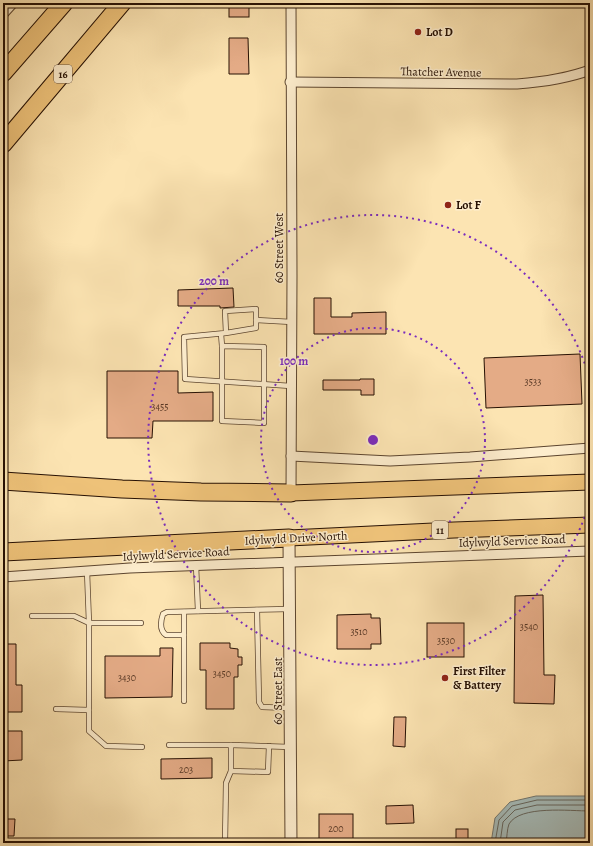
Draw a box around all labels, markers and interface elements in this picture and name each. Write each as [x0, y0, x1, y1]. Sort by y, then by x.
place label: Lot D [426, 24, 453, 40]
marker: Lot D [413, 27, 423, 37]
street label: Thatcher Avenue [400, 63, 482, 81]
road number: 16 [54, 65, 72, 83]
place label: Lot F [456, 197, 482, 213]
marker: Lot F [443, 200, 453, 210]
street label: 60 Street West [271, 213, 287, 283]
text: 200 m [199, 273, 229, 289]
text: 100 m [280, 353, 308, 369]
house number: 3533 [525, 375, 541, 388]
house number: 3455 [151, 400, 169, 413]
centre of rings [366, 433, 380, 447]
road number: 11 [432, 521, 448, 539]
street label: Idylwyld Drive North [244, 527, 348, 549]
street label: Idylwyld Service Road [458, 531, 566, 551]
street label: Idylwyld Service Road [122, 543, 230, 565]
house number: 3540 [520, 620, 538, 633]
house number: 3510 [350, 625, 368, 638]
house number: 3530 [437, 634, 455, 647]
street label: 60 Street East [270, 657, 286, 725]
place label: First Filter & Battery [453, 663, 506, 693]
house number: 3450 [213, 667, 231, 680]
house number: 3430 [118, 671, 136, 684]
marker: First Filter & Battery [440, 673, 450, 683]
house number: 203 [179, 763, 193, 776]
house number: 200 [328, 822, 344, 835]

